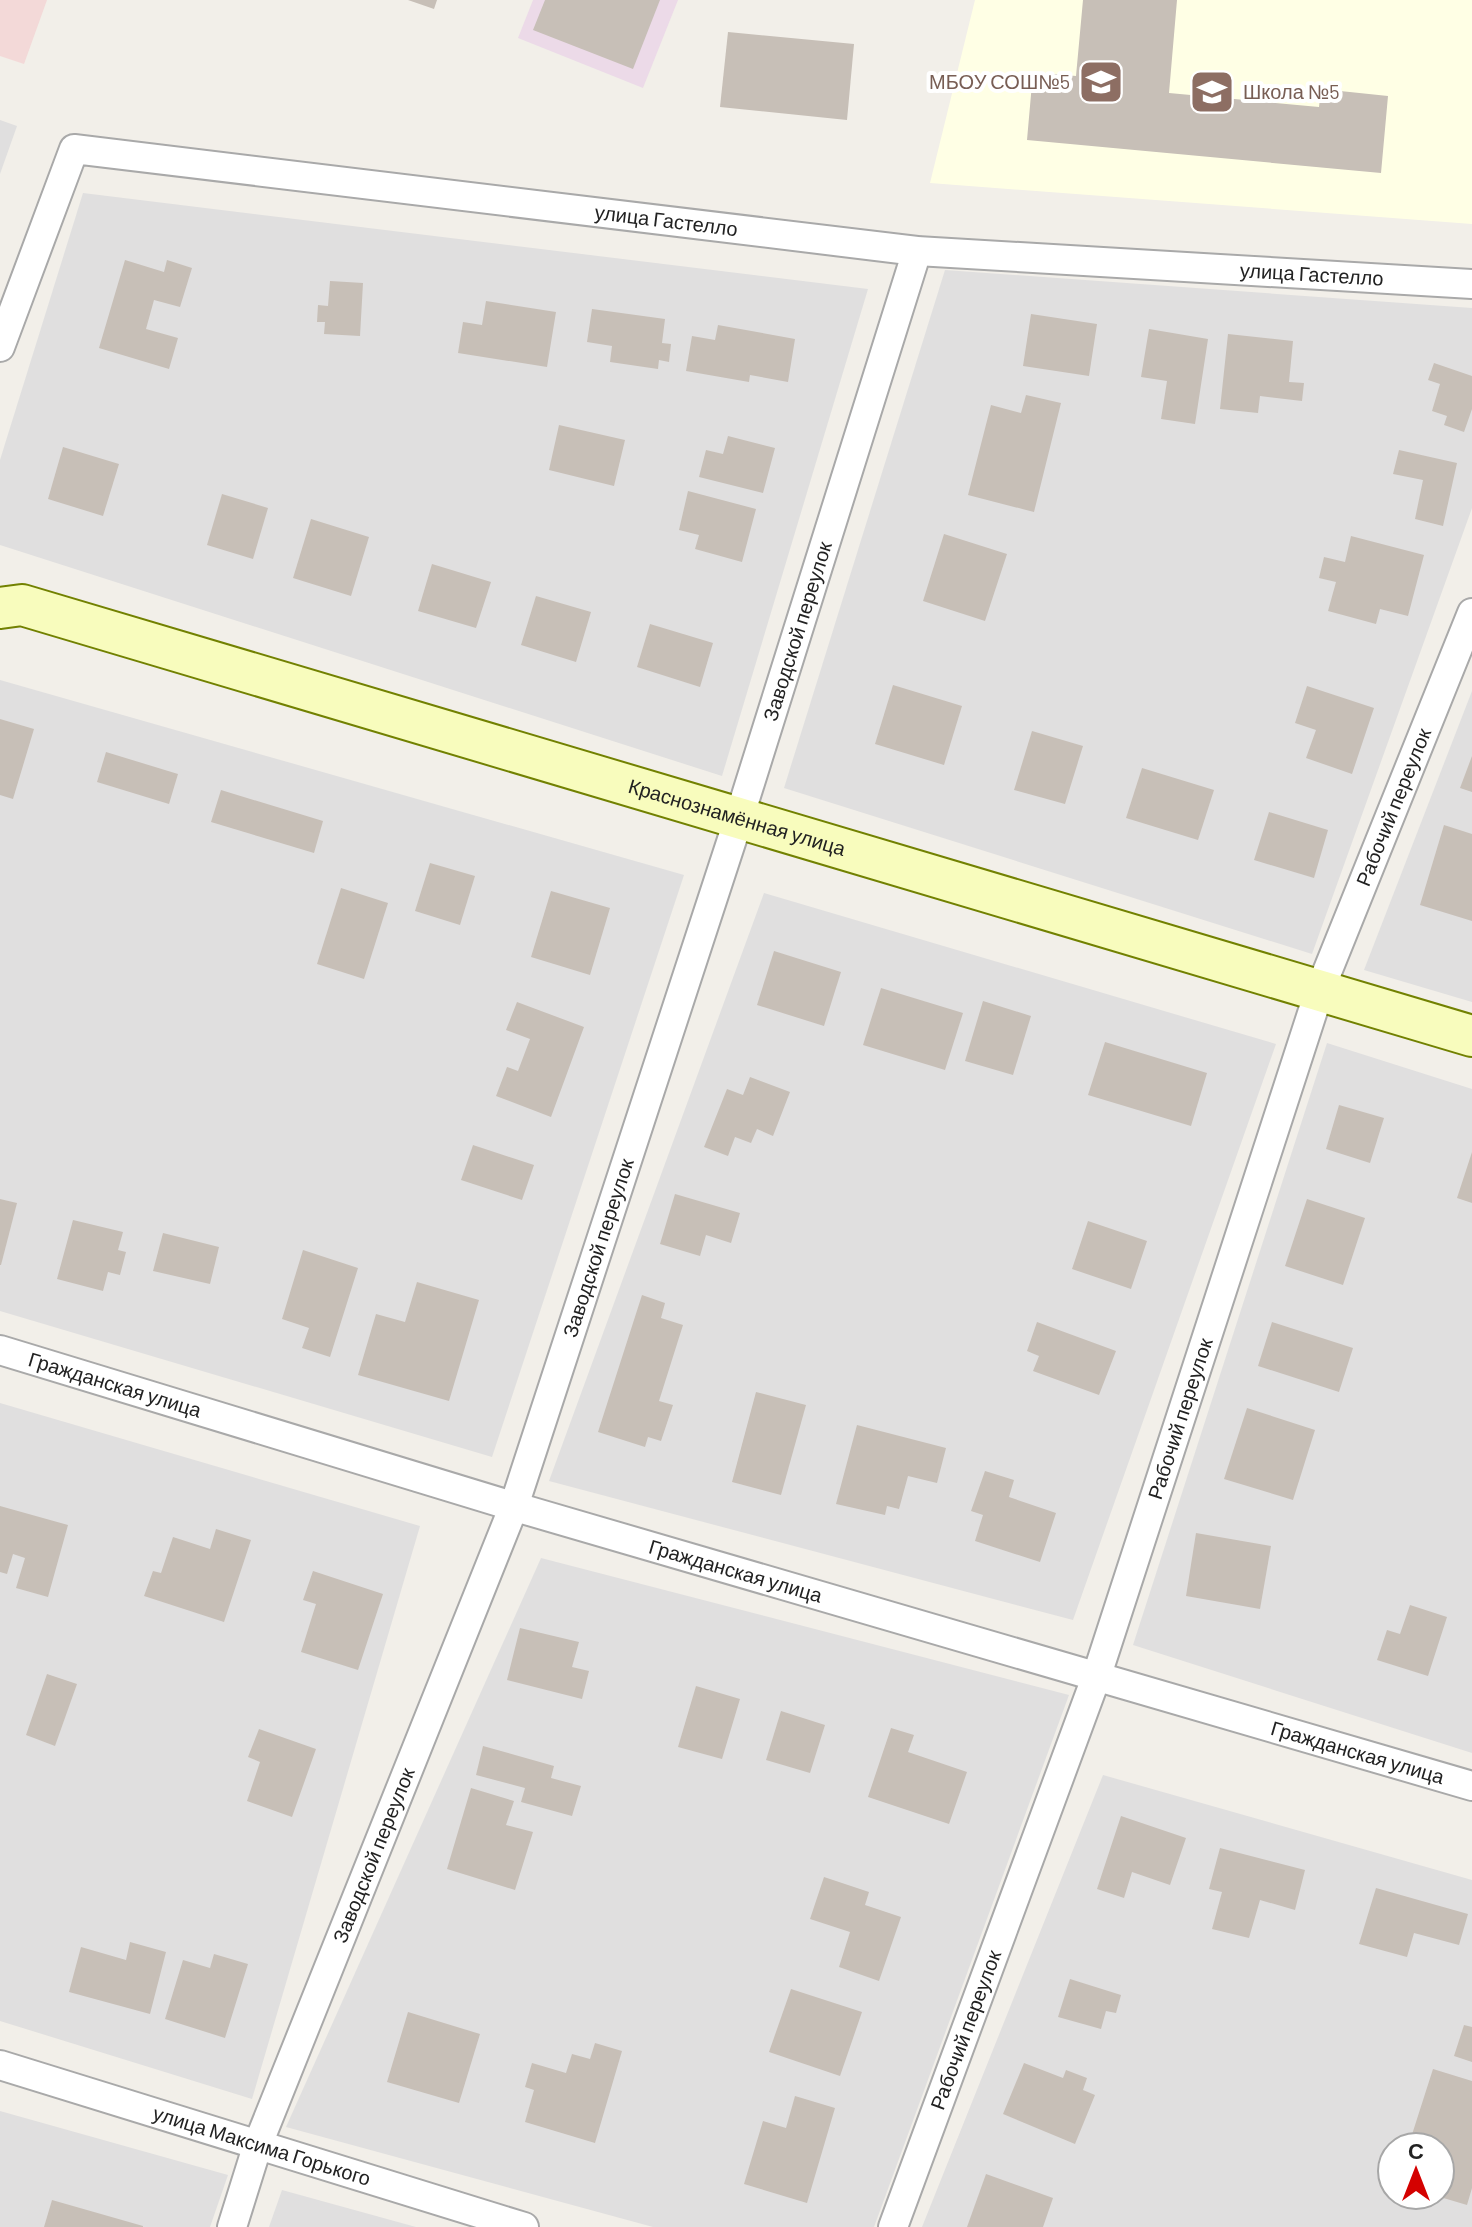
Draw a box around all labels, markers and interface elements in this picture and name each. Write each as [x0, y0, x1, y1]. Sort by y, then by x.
school or university icon: МБОУ СОШ№5 [1077, 58, 1125, 106]
school or university icon: Школа №5 [1188, 68, 1236, 116]
place label: МБОУ СОШ№5 [929, 69, 1070, 93]
place label: Школа №5 [1243, 79, 1340, 103]
street label: улица Гастелло [594, 199, 739, 240]
street label: улица Гастелло [1239, 257, 1384, 290]
street label: Заводской переулок [757, 538, 836, 724]
street label: Рабочий переулок [1350, 724, 1435, 889]
street label: Краснознамённая улица [626, 773, 849, 860]
street label: Заводской переулок [557, 1155, 638, 1340]
street label: Рабочий переулок [1142, 1335, 1217, 1502]
street label: Гражданская улица [26, 1346, 205, 1422]
street label: Гражданская улица [646, 1534, 826, 1607]
street label: Гражданская улица [1268, 1715, 1448, 1789]
street label: Заводской переулок [327, 1764, 419, 1946]
street label: Рабочий переулок [924, 1946, 1005, 2113]
street label: улица Максима Горького [150, 2100, 374, 2190]
north arrow [1376, 2131, 1456, 2211]
text: С [1408, 2137, 1424, 2163]

